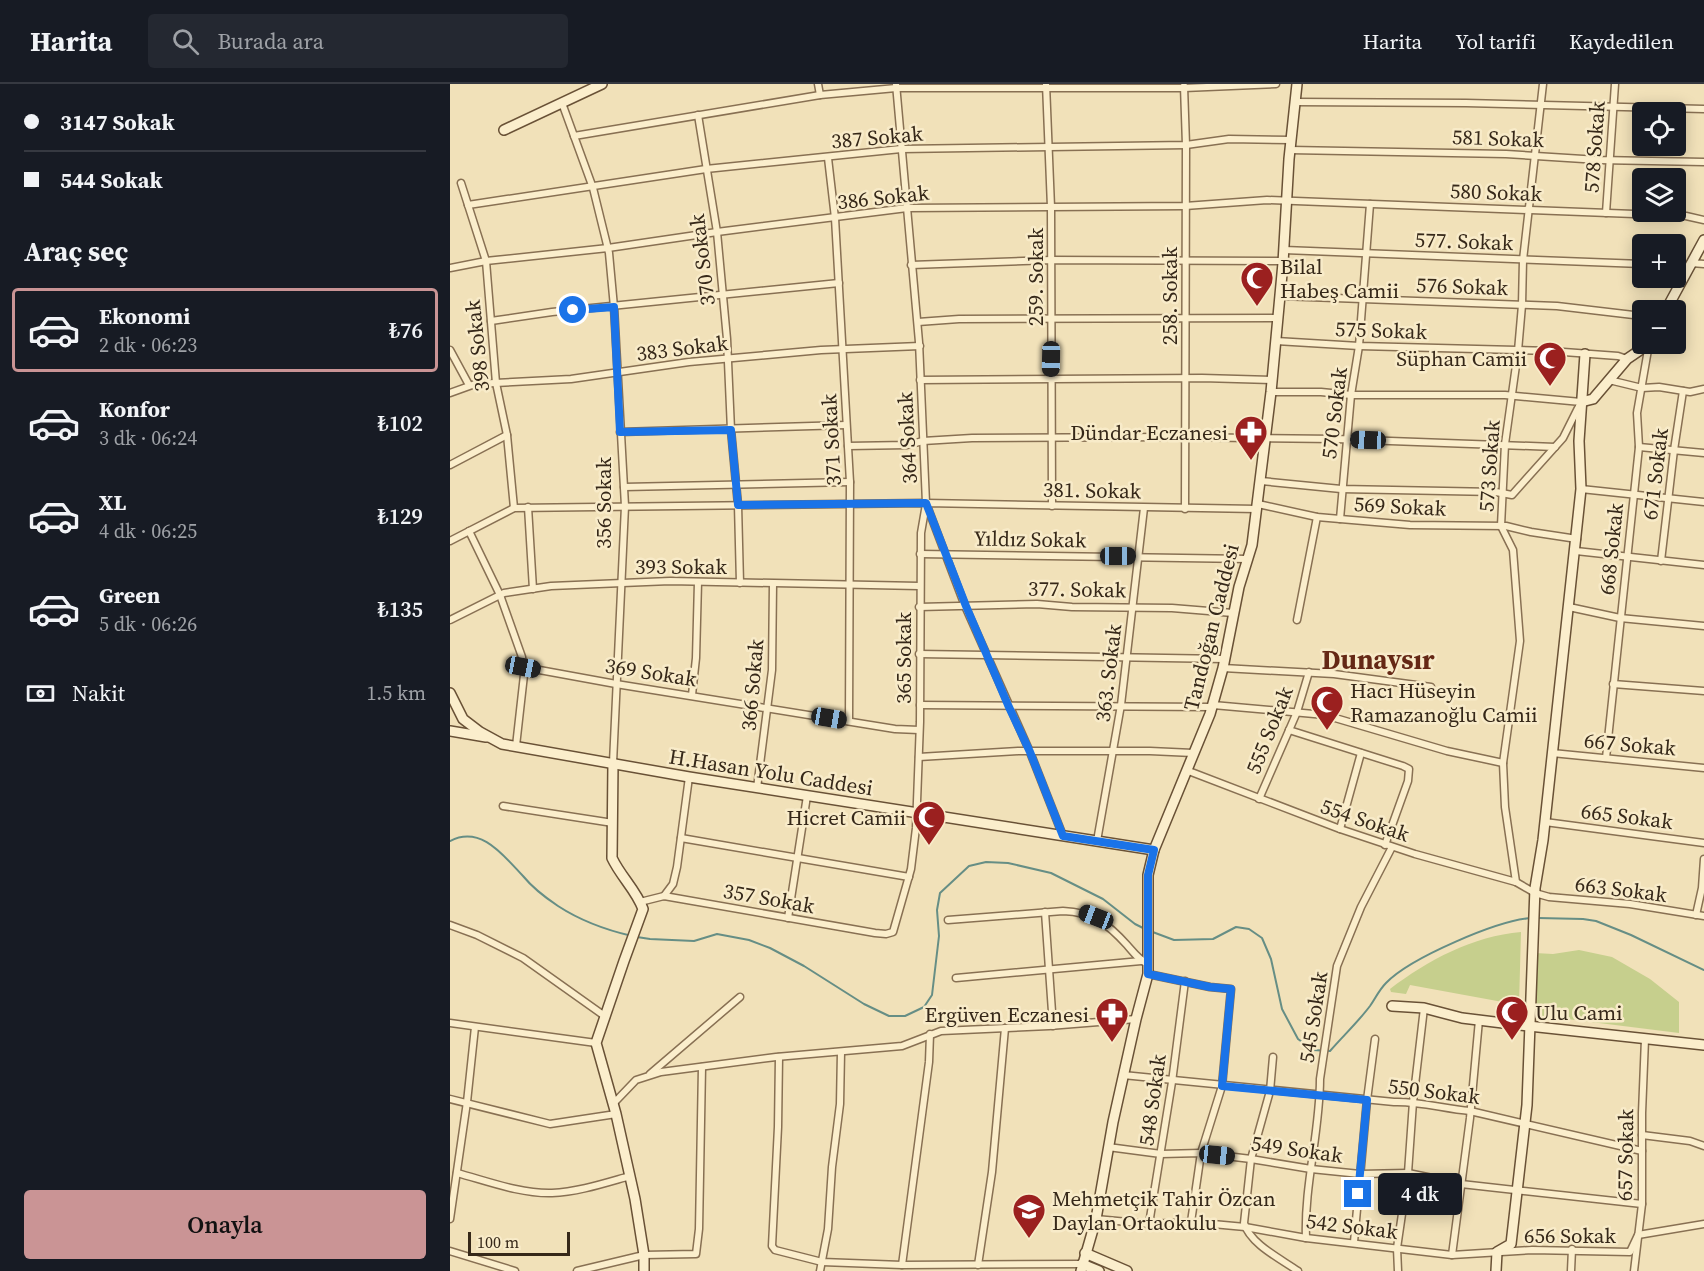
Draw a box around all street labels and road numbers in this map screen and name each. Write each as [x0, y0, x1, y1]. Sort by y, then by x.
street label: 578 Sokak [1576, 100, 1612, 194]
street label: 387 Sokak [830, 118, 925, 155]
street label: 581 Sokak [1451, 122, 1545, 154]
street label: 580 Sokak [1449, 176, 1543, 208]
street label: 386 Sokak [836, 178, 931, 216]
street label: 370 Sokak [682, 212, 722, 307]
street label: 577. Sokak [1414, 225, 1514, 257]
street label: 259. Sokak [1021, 227, 1050, 326]
street label: 258. Sokak [1155, 246, 1184, 345]
street label: 576 Sokak [1415, 270, 1509, 302]
street label: 398 Sokak [458, 298, 496, 393]
street label: 575 Sokak [1334, 314, 1428, 346]
street label: 383 Sokak [635, 328, 730, 368]
street label: 570 Sokak [1314, 365, 1354, 460]
street label: 364 Sokak [890, 391, 924, 485]
street label: 371 Sokak [814, 393, 848, 487]
street label: 573 Sokak [1471, 419, 1507, 513]
street label: 671 Sokak [1635, 426, 1675, 521]
street label: 356 Sokak [589, 456, 618, 549]
street label: 381. Sokak [1043, 475, 1142, 505]
street label: 569 Sokak [1353, 489, 1447, 523]
street label: 668 Sokak [1592, 501, 1630, 596]
street label: Yıldız Sokak [973, 524, 1087, 554]
street label: Tandoğan Caddesi [1176, 540, 1246, 714]
street label: 393 Sokak [635, 552, 728, 581]
street label: 377. Sokak [1028, 574, 1127, 604]
street label: 365 Sokak [889, 611, 918, 704]
street label: 363. Sokak [1088, 622, 1128, 724]
street label: 366 Sokak [734, 637, 771, 732]
street label: 369 Sokak [603, 650, 699, 694]
street label: 555 Sokak [1238, 681, 1300, 778]
street label: 667 Sokak [1583, 726, 1678, 763]
street label: H.Hasan Yolu Caddesi [667, 742, 875, 802]
street label: 554 Sokak [1317, 791, 1414, 849]
street label: 665 Sokak [1580, 796, 1675, 836]
street label: 663 Sokak [1574, 869, 1669, 909]
street label: 357 Sokak [721, 876, 817, 920]
street label: 545 Sokak [1291, 969, 1335, 1065]
street label: 548 Sokak [1131, 1052, 1173, 1148]
street label: 550 Sokak [1387, 1071, 1482, 1111]
street label: 657 Sokak [1610, 1108, 1640, 1201]
street label: 549 Sokak [1249, 1128, 1345, 1170]
street label: 542 Sokak [1305, 1206, 1400, 1246]
street label: 656 Sokak [1524, 1221, 1617, 1250]

